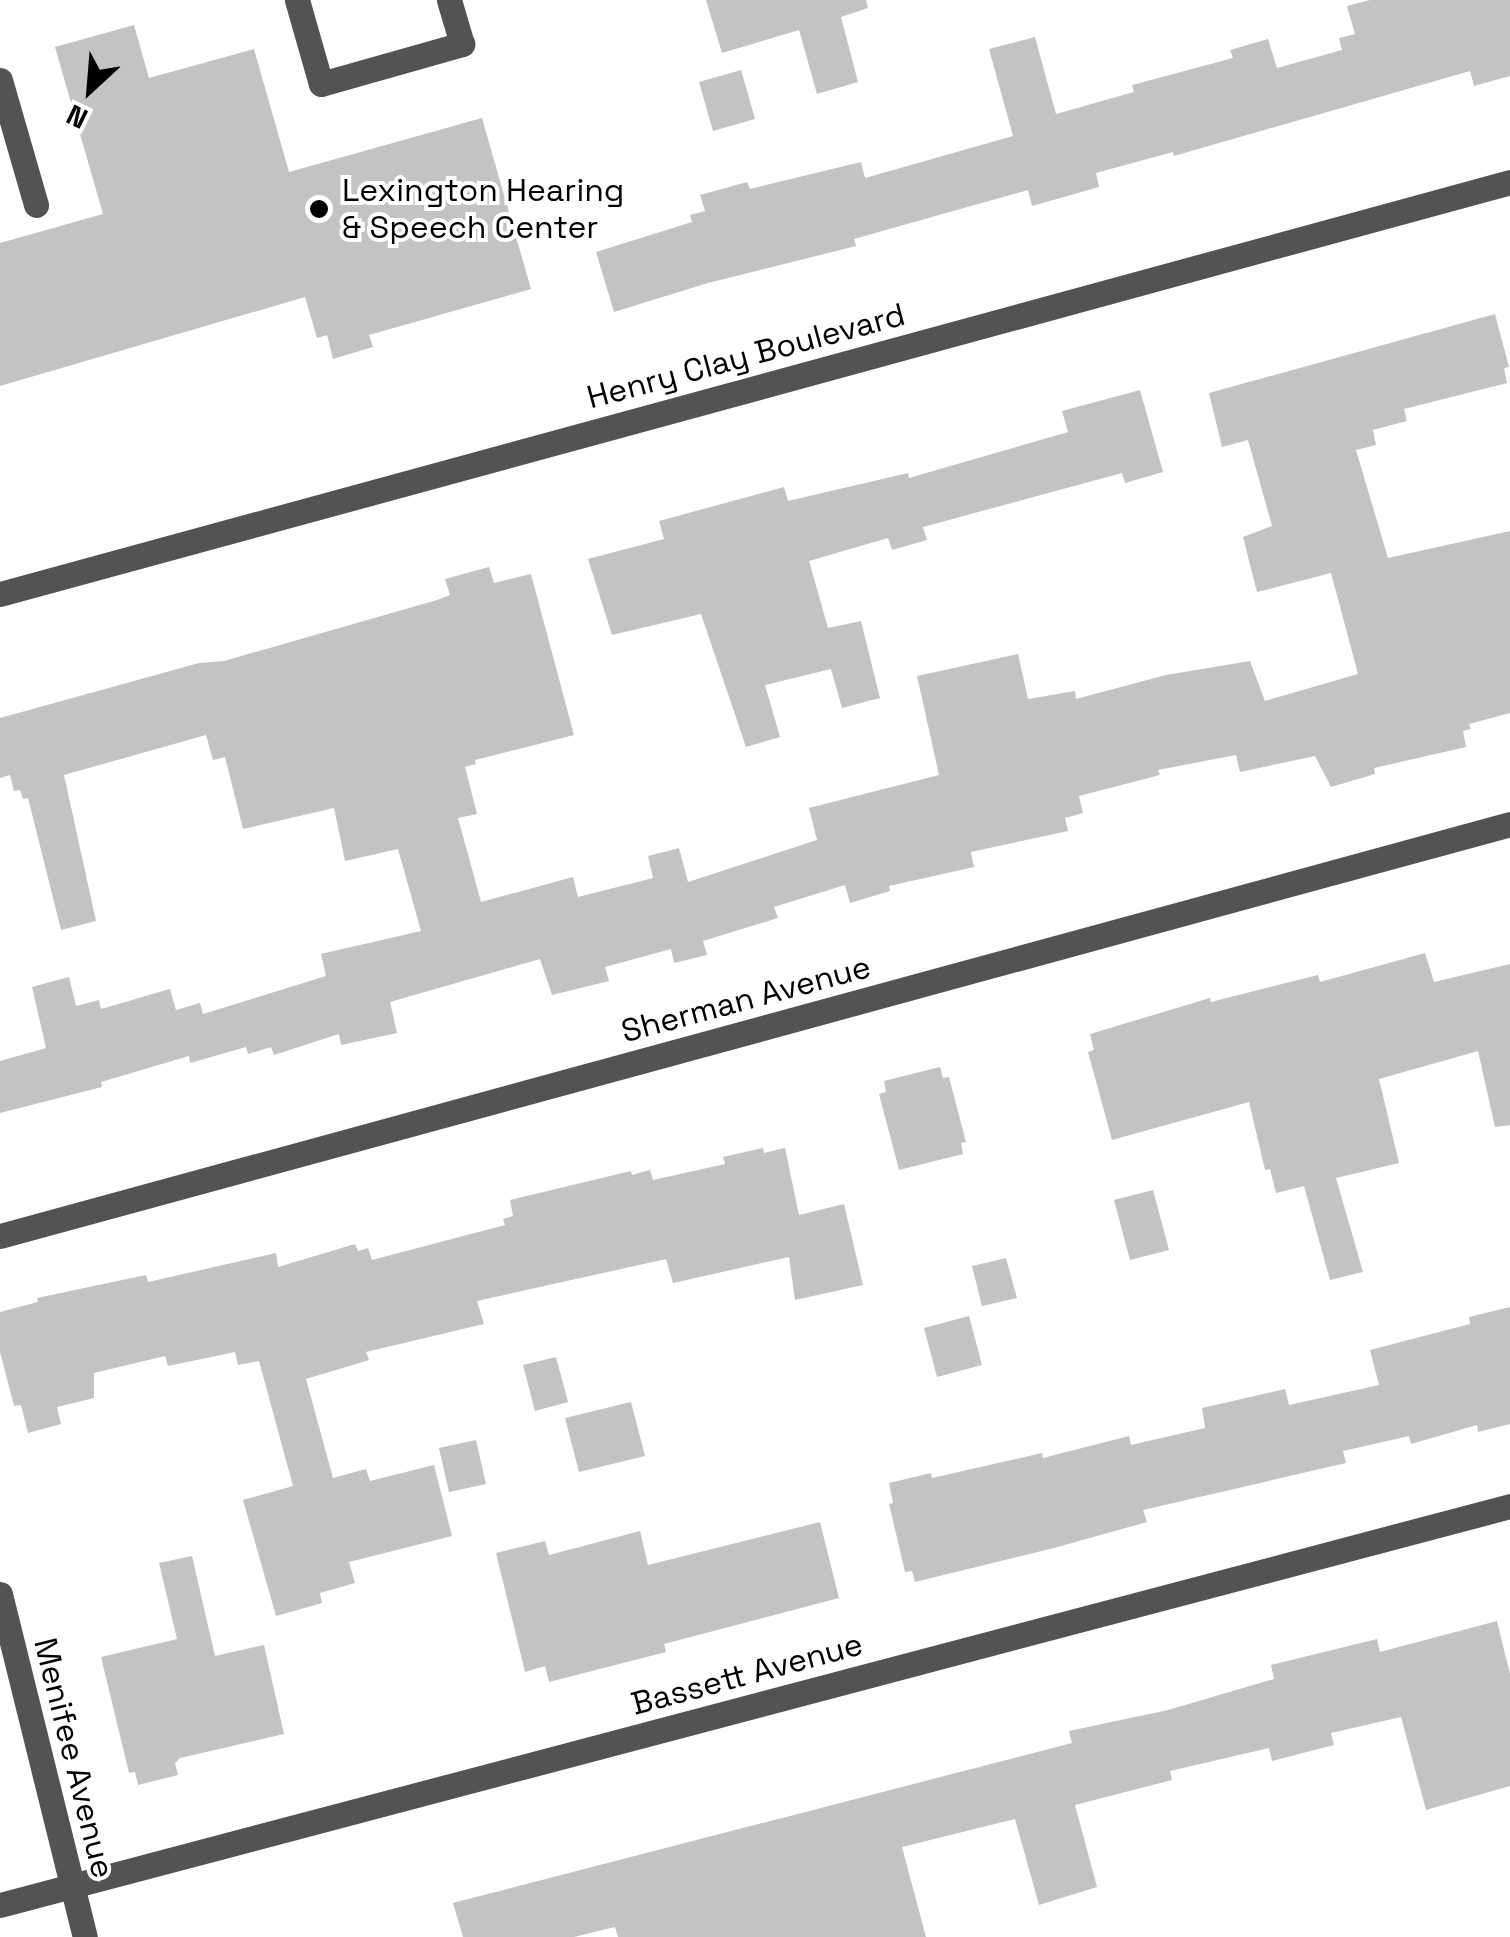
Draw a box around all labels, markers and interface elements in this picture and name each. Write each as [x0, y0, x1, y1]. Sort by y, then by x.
north arrow [40, 40, 140, 140]
text: N [61, 97, 93, 137]
place label: Lexington Hearing & Speech Center [342, 172, 624, 247]
marker: Lexington Hearing & Speech Center [306, 196, 332, 222]
street label: Henry Clay Boulevard [583, 295, 909, 417]
street label: Sherman Avenue [617, 947, 875, 1051]
street label: Bassett Avenue [627, 1625, 867, 1723]
street label: Menifee Avenue [26, 1634, 122, 1882]

